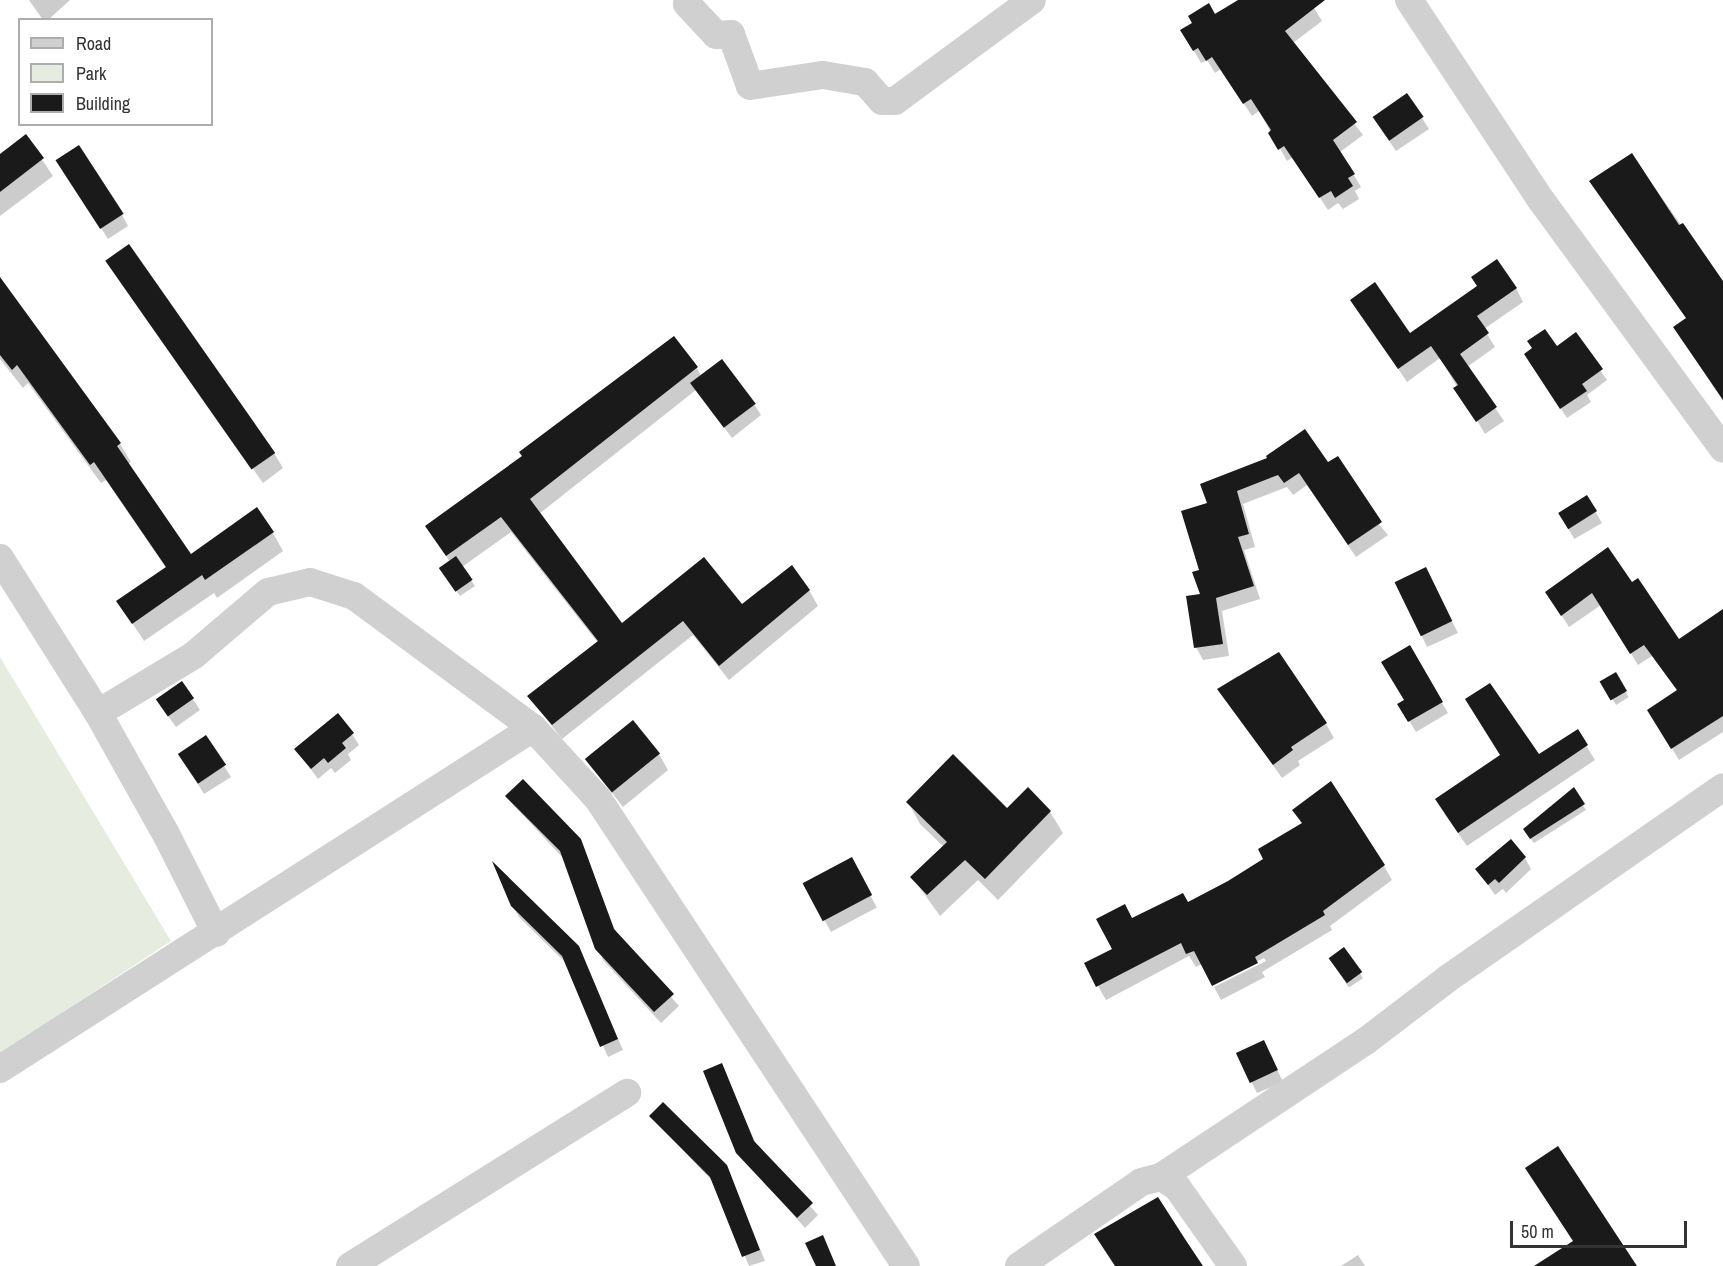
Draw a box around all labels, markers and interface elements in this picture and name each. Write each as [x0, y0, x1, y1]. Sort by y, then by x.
legend [18, 18, 213, 126]
text: Road [76, 31, 111, 56]
text: Park [76, 61, 106, 86]
text: Building [76, 91, 130, 116]
scale bar [1513, 1209, 1690, 1247]
text: 50 m [1521, 1219, 1554, 1244]

